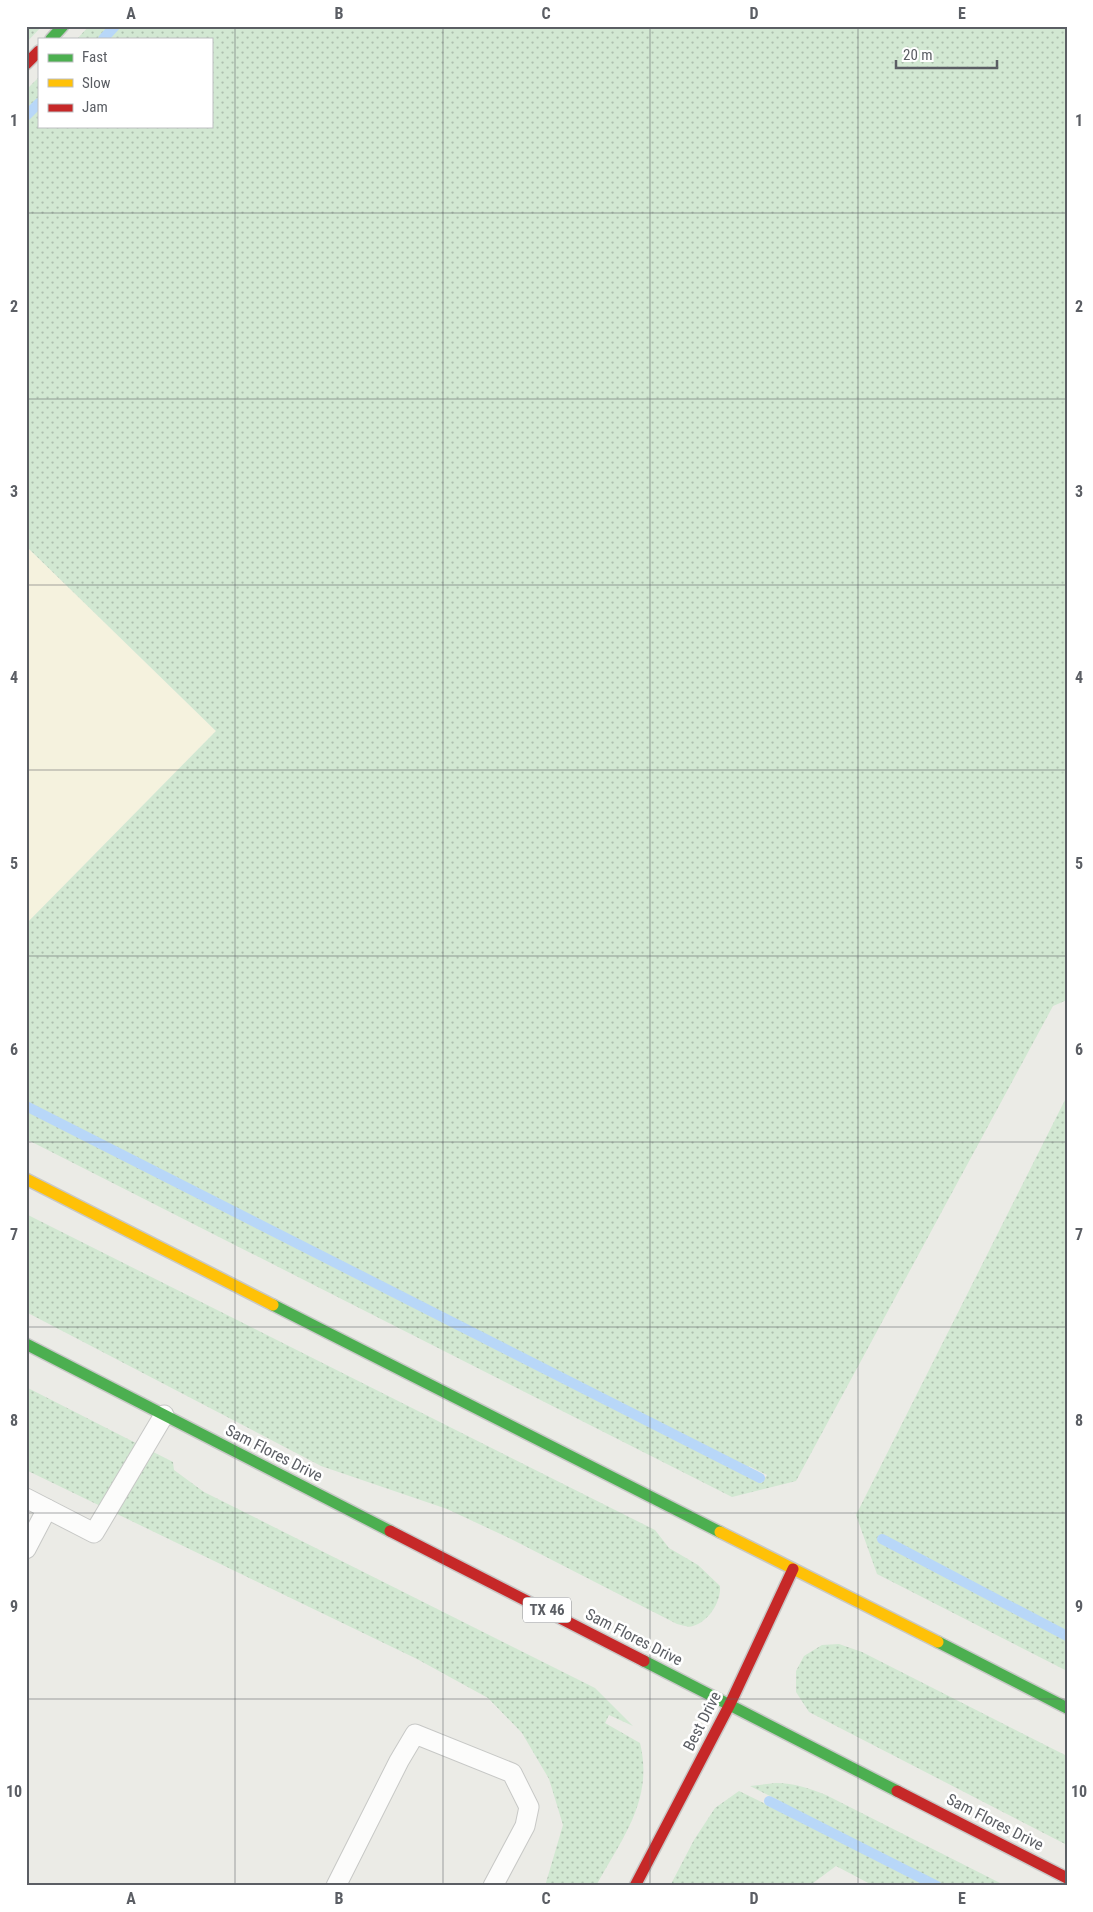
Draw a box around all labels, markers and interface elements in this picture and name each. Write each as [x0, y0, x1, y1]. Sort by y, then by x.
text: A [126, 4, 136, 23]
text: B [335, 4, 344, 23]
text: C [541, 4, 551, 23]
text: D [749, 4, 759, 23]
text: E [958, 4, 966, 23]
legend [38, 38, 212, 128]
scale bar [896, 38, 997, 70]
text: 20 m [903, 46, 933, 64]
text: Fast [82, 48, 107, 66]
text: Slow [82, 74, 111, 92]
text: Jam [82, 98, 108, 116]
text: 1 [10, 111, 18, 130]
text: 1 [1075, 111, 1083, 130]
text: 2 [10, 297, 18, 316]
text: 2 [1075, 297, 1083, 316]
text: 3 [10, 482, 18, 501]
text: 3 [1075, 482, 1083, 501]
text: 4 [10, 668, 18, 687]
text: 4 [1075, 668, 1083, 687]
text: 5 [10, 854, 18, 873]
text: 5 [1075, 854, 1083, 873]
text: 6 [10, 1040, 18, 1059]
text: 6 [1075, 1040, 1083, 1059]
text: 7 [10, 1225, 18, 1244]
text: 7 [1075, 1225, 1083, 1244]
text: 8 [10, 1411, 18, 1430]
text: 8 [1075, 1411, 1083, 1430]
street label: Sam Flores Drive [222, 1420, 326, 1486]
text: 9 [10, 1597, 18, 1616]
text: 9 [1075, 1597, 1083, 1616]
road number: TX 46 [523, 1598, 571, 1622]
street label: Sam Flores Drive [582, 1604, 686, 1670]
street label: Best Drive [679, 1688, 725, 1754]
text: 10 [6, 1782, 22, 1801]
text: 10 [1071, 1782, 1087, 1801]
street label: Sam Flores Drive [943, 1789, 1047, 1855]
text: A [126, 1889, 136, 1908]
text: B [335, 1889, 344, 1908]
text: C [541, 1889, 551, 1908]
text: D [749, 1889, 759, 1908]
text: E [958, 1889, 966, 1908]

